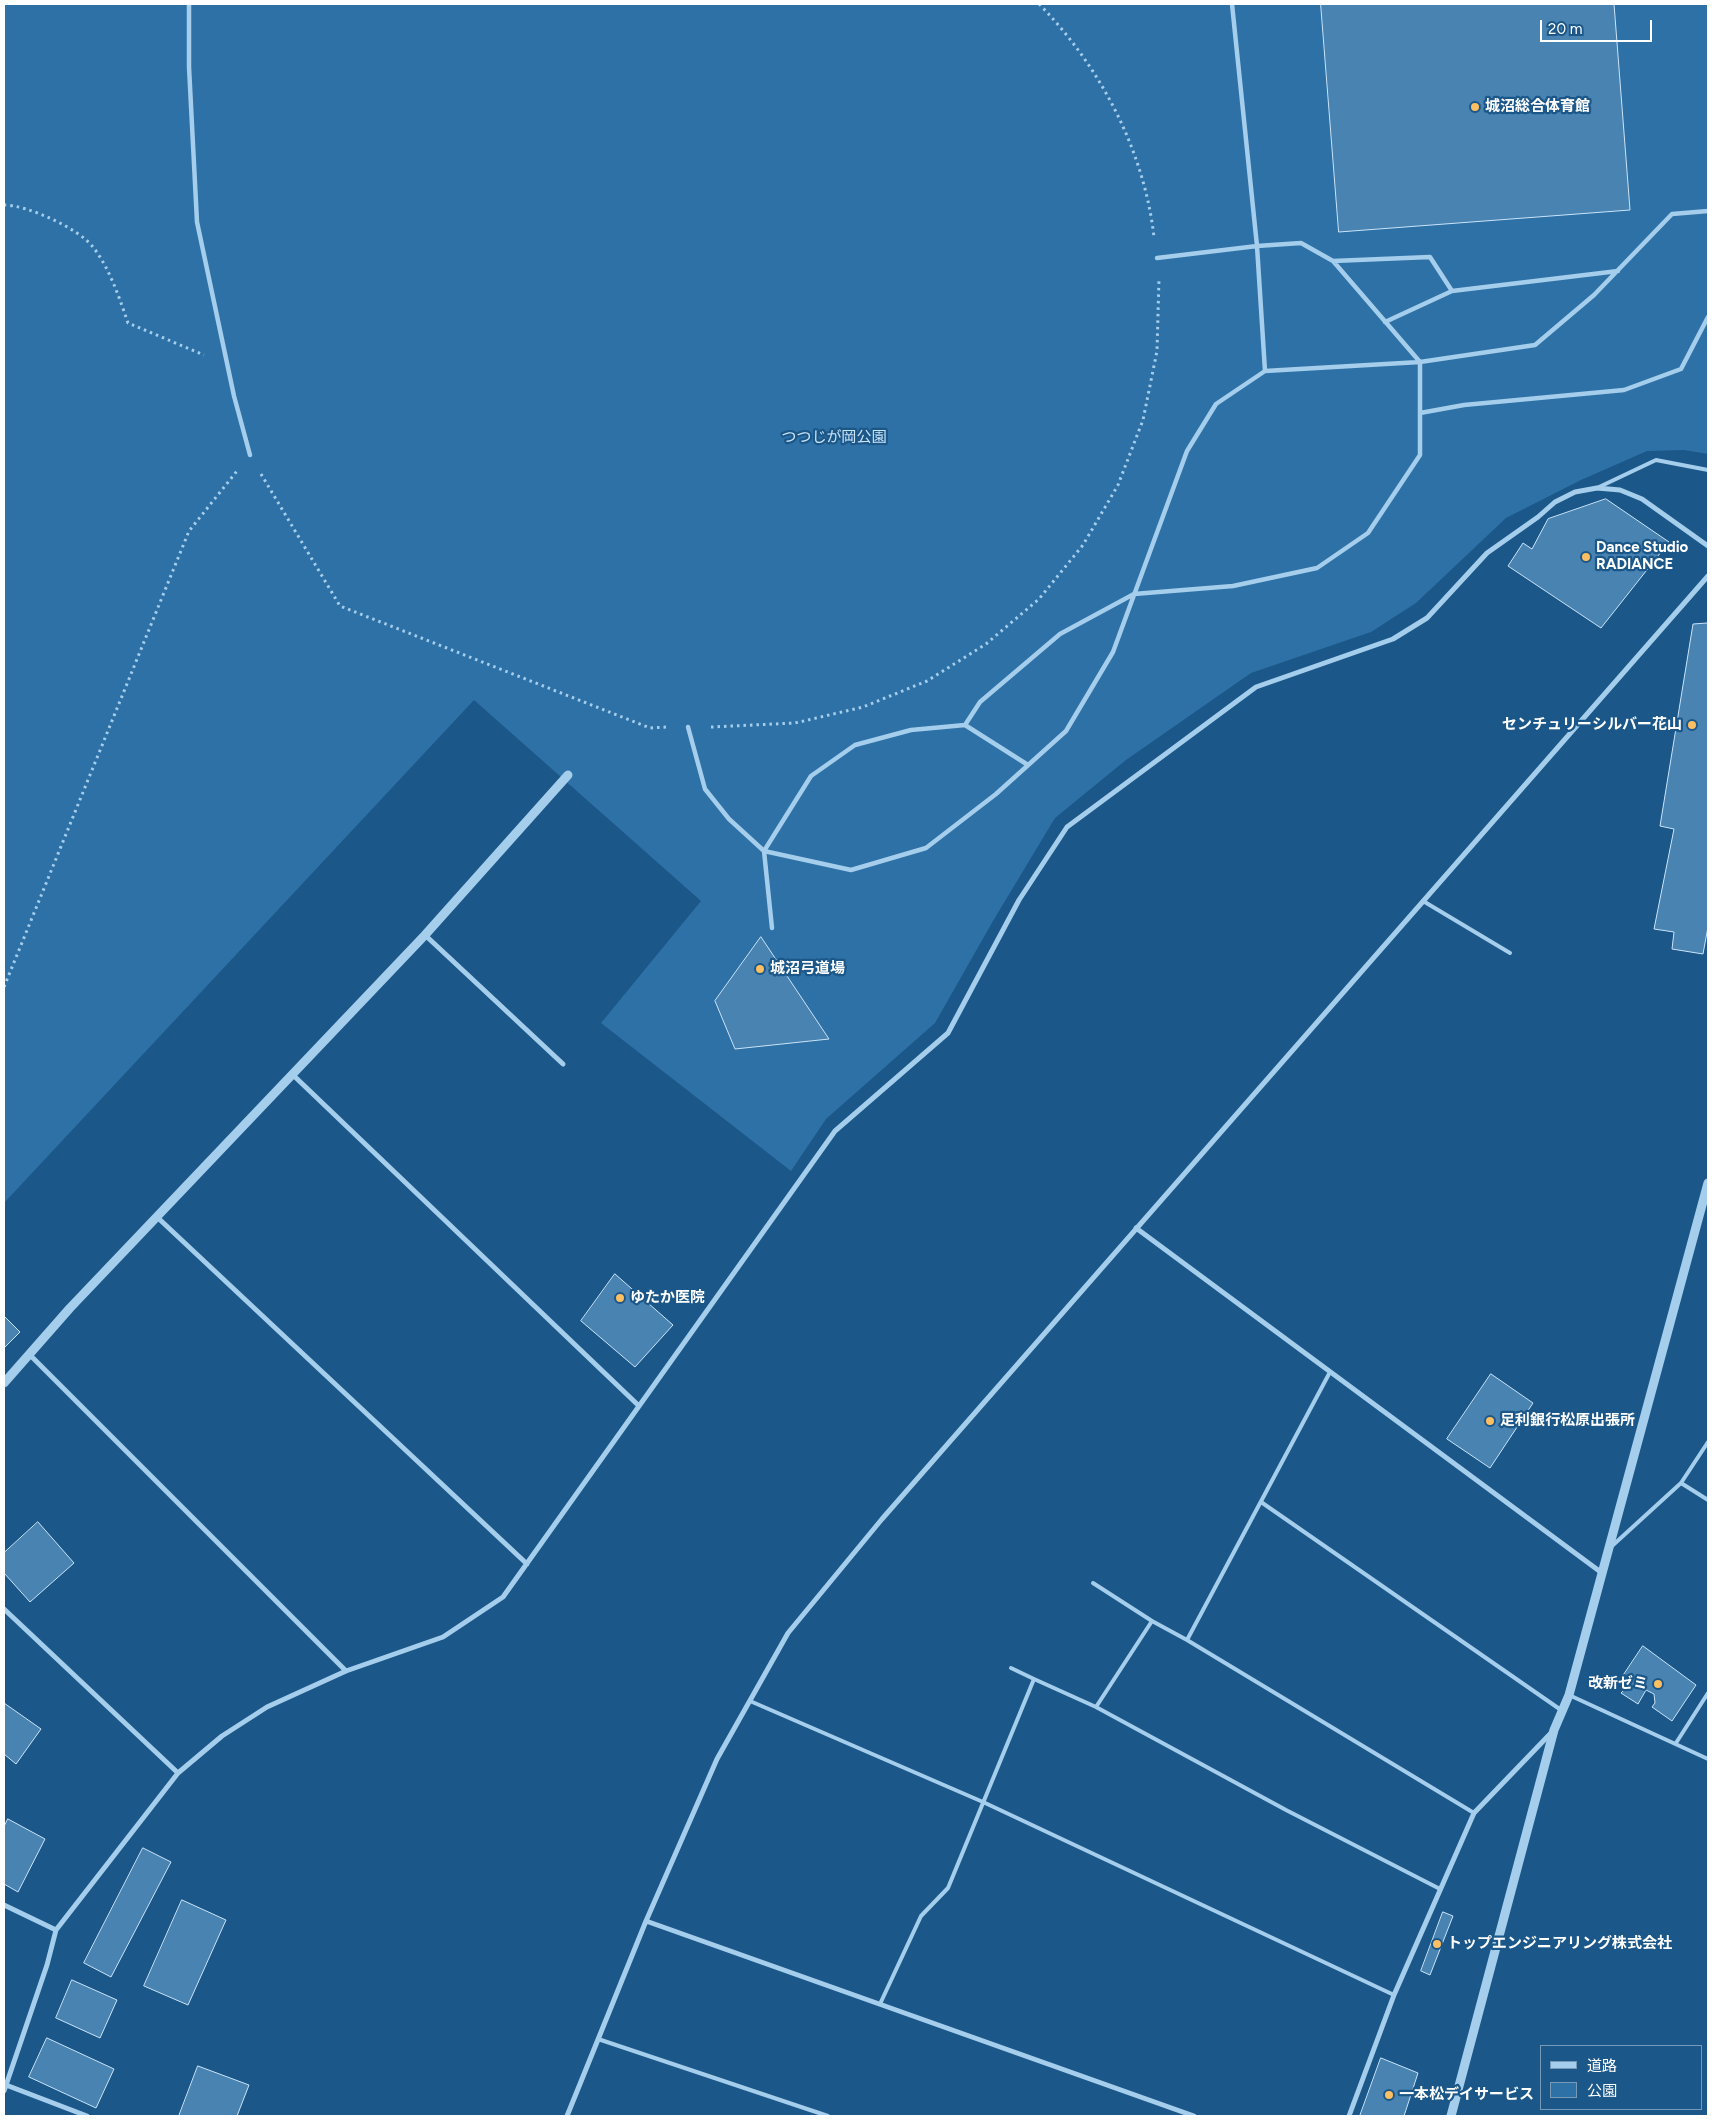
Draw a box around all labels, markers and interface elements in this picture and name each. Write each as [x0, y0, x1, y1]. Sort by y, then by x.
scale bar [1542, 10, 1654, 42]
text: 20 m [1548, 20, 1582, 38]
place label: 城沼総合体育館 [1485, 98, 1590, 116]
marker: 城沼総合体育館 [1469, 101, 1481, 113]
park label: つつじが岡公園 [782, 429, 886, 447]
place label: Dance Studio RADIANCE [1596, 539, 1688, 574]
marker: Dance Studio RADIANCE [1580, 551, 1592, 563]
place label: センチュリーシルバー花山 [1502, 716, 1682, 734]
marker: センチュリーシルバー花山 [1686, 719, 1698, 731]
place label: 城沼弓道場 [770, 960, 845, 978]
marker: 城沼弓道場 [754, 963, 766, 975]
place label: ゆたか医院 [630, 1289, 705, 1307]
marker: ゆたか医院 [614, 1292, 626, 1304]
place label: 足利銀行松原出張所 [1500, 1412, 1635, 1430]
marker: 足利銀行松原出張所 [1484, 1415, 1496, 1427]
place label: 改新ゼミ [1588, 1675, 1648, 1693]
marker: 改新ゼミ [1652, 1678, 1664, 1690]
place label: トップエンジニアリング株式会社 [1447, 1935, 1672, 1953]
marker: トップエンジニアリング株式会社 [1431, 1938, 1443, 1950]
legend [1540, 2045, 1702, 2110]
text: 道路 [1587, 2057, 1617, 2075]
text: 公園 [1587, 2082, 1617, 2100]
place label: 一本松デイサービス [1399, 2086, 1534, 2104]
marker: 一本松デイサービス [1383, 2089, 1395, 2101]

